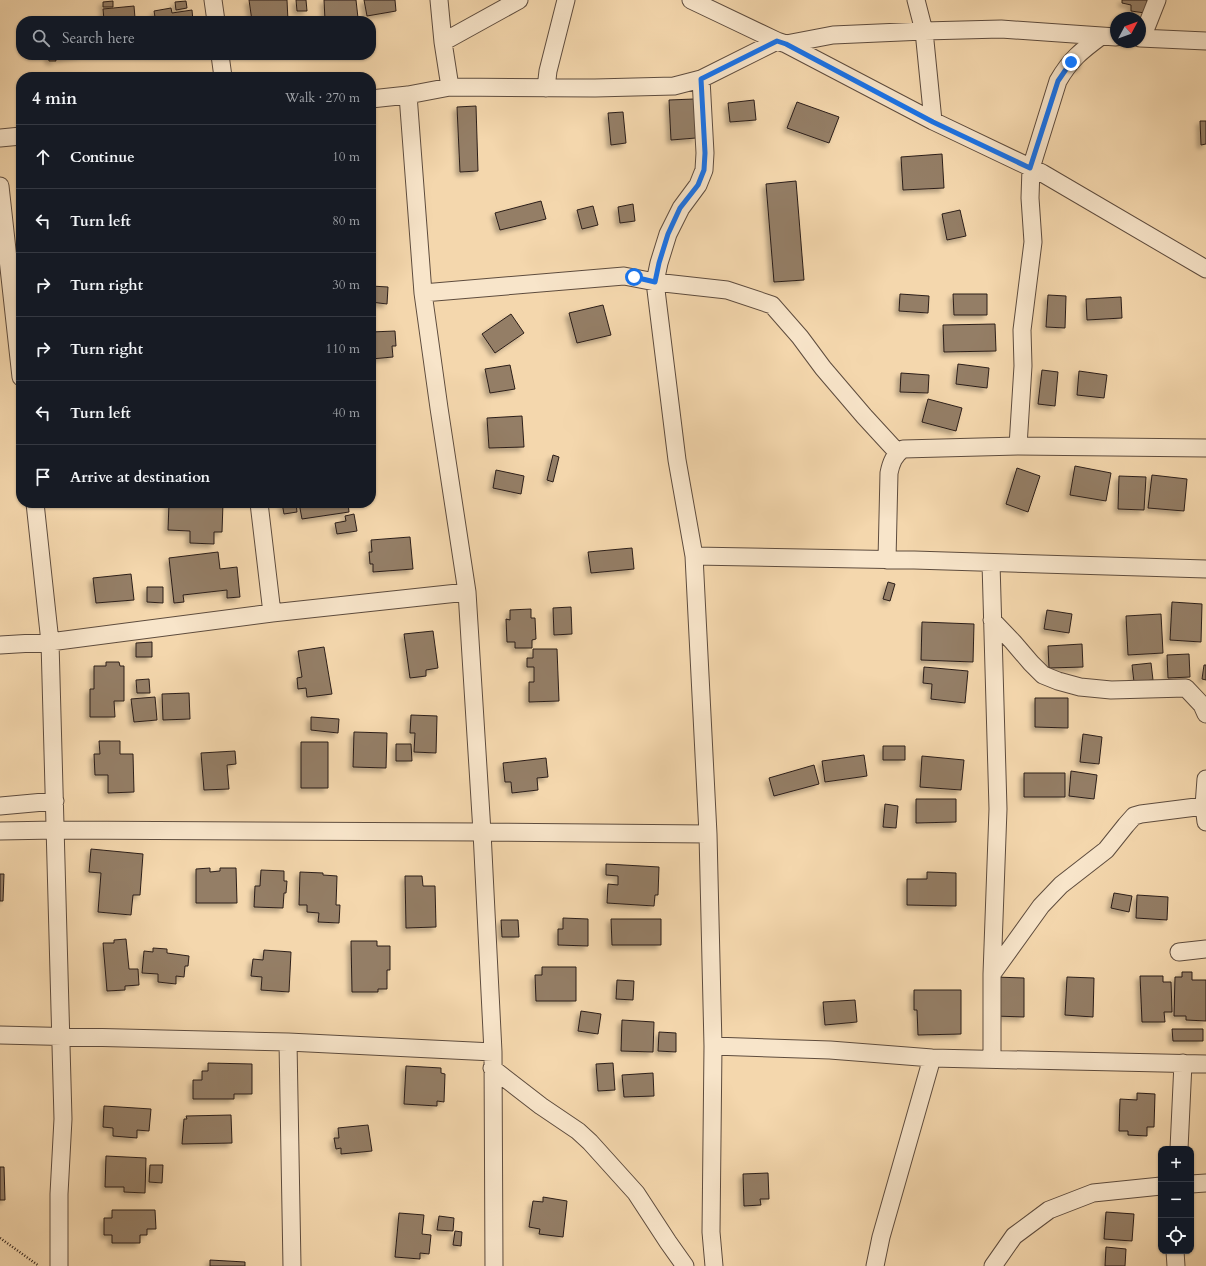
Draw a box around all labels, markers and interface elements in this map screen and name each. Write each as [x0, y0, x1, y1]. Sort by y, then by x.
north arrow [1110, 12, 1146, 48]
search box [16, 16, 376, 60]
icon: search [30, 27, 52, 49]
text: Search here [62, 28, 135, 48]
route end [1062, 53, 1080, 71]
text: 4 min [32, 87, 77, 110]
text: Walk · 270 m [285, 89, 360, 107]
icon: ahead [32, 146, 54, 168]
text: Continue [70, 147, 135, 167]
text: 10 m [332, 148, 360, 166]
icon: left [32, 210, 54, 232]
text: Turn left [70, 211, 131, 231]
text: 80 m [332, 212, 360, 230]
route start [625, 268, 643, 286]
icon: right [32, 274, 54, 296]
text: Turn right [70, 275, 143, 295]
text: 30 m [332, 276, 360, 294]
icon: right [32, 338, 54, 360]
text: Turn right [70, 339, 143, 359]
text: 110 m [326, 340, 360, 358]
icon: left [32, 402, 54, 424]
text: Turn left [70, 403, 131, 423]
text: 40 m [332, 404, 360, 422]
icon: arrive [32, 466, 54, 488]
text: Arrive at destination [70, 467, 210, 487]
map controls [1158, 1146, 1194, 1254]
button: + [1158, 1146, 1194, 1182]
button: − [1158, 1182, 1194, 1218]
button: locate [1158, 1218, 1194, 1254]

